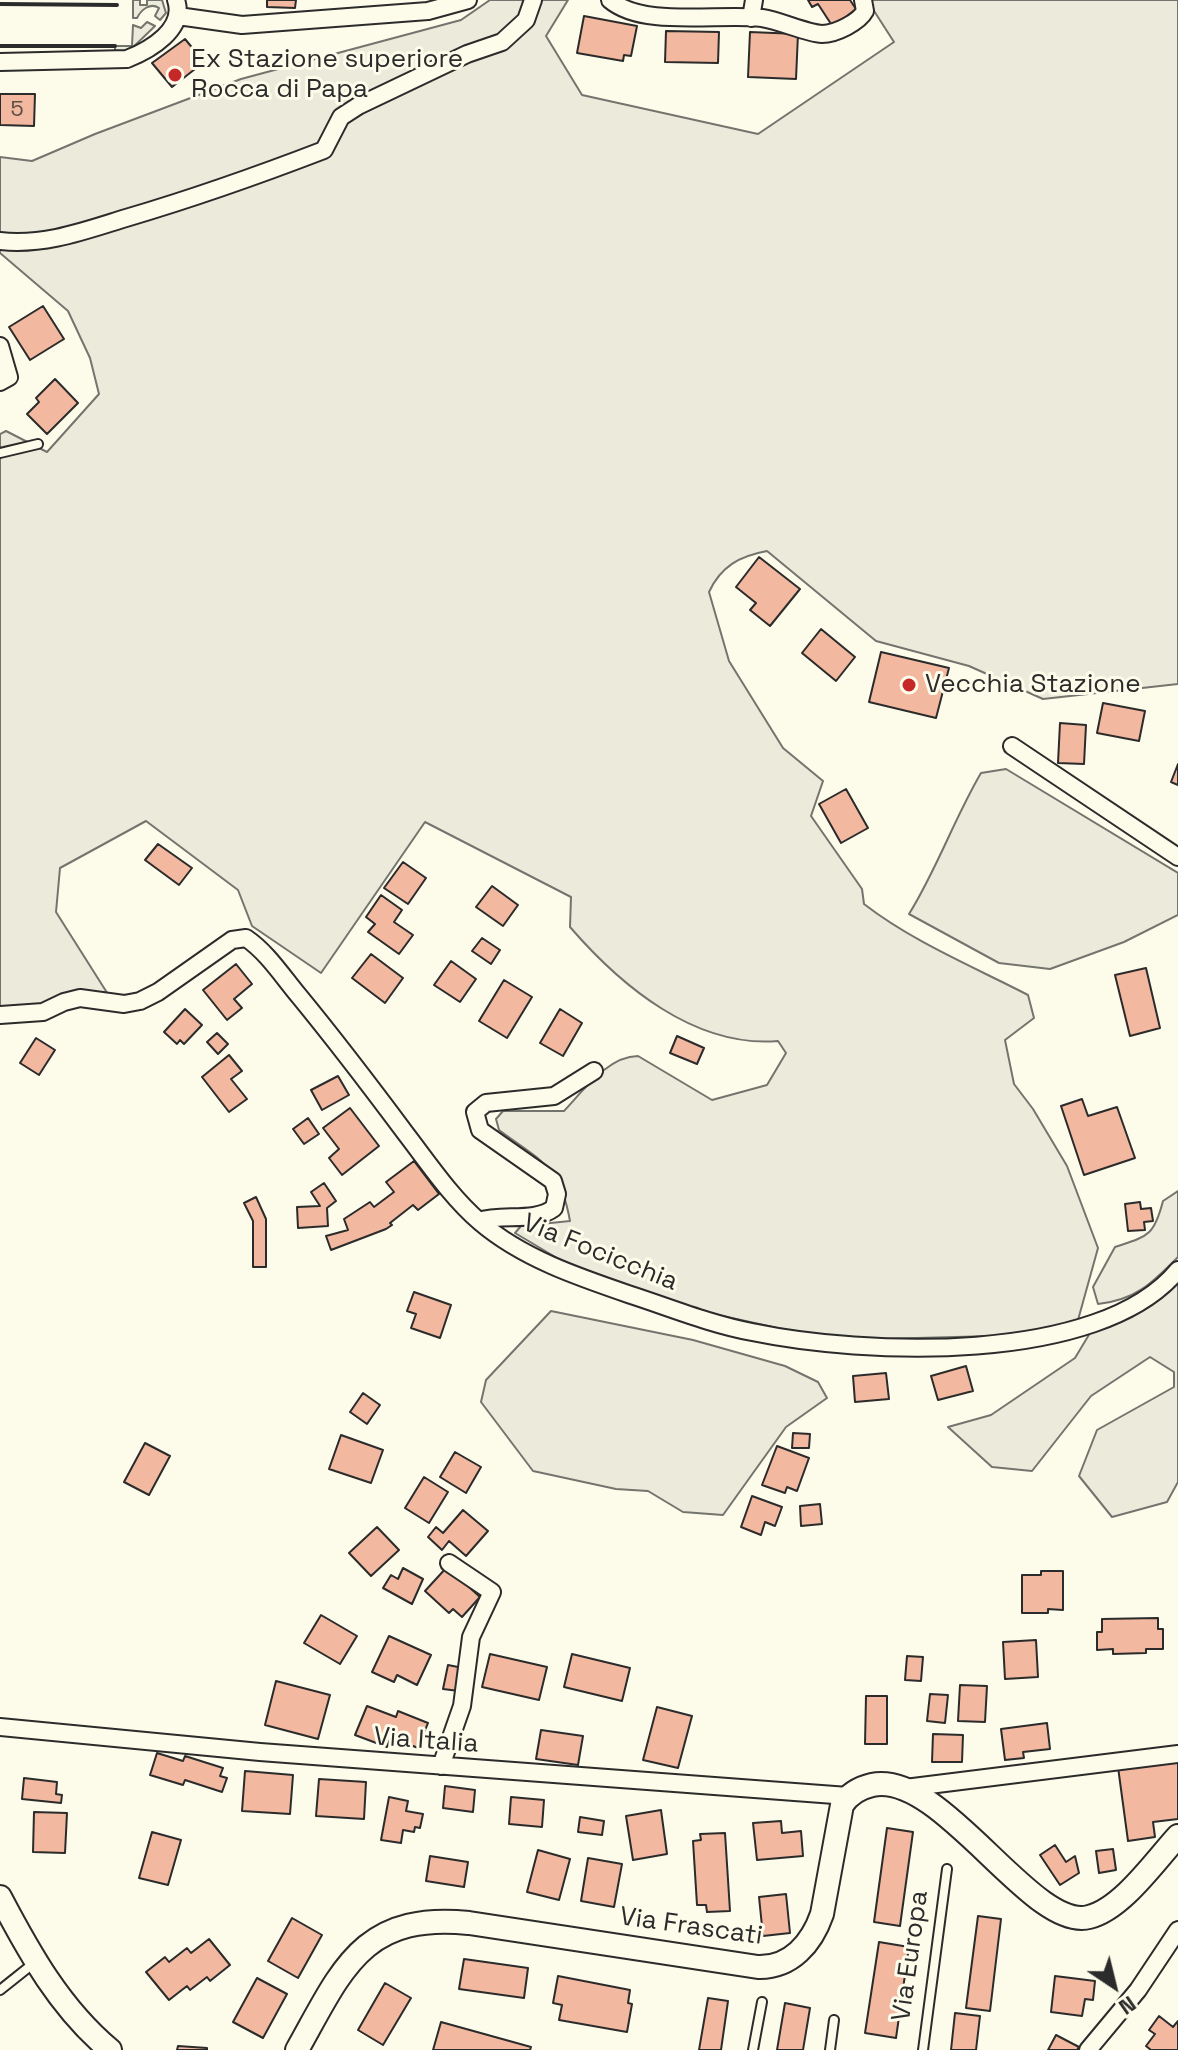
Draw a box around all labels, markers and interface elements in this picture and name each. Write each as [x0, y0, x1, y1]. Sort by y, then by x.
place label: Ex Stazione superiore Rocca di Papa [191, 44, 463, 106]
marker: Ex Stazione superiore Rocca di Papa [166, 66, 184, 84]
house number: 5 [10, 97, 24, 123]
place label: Vecchia Stazione [925, 669, 1141, 701]
marker: Vecchia Stazione [900, 676, 918, 694]
street label: Via Focicchia [518, 1208, 682, 1298]
street label: Via Italia [373, 1722, 479, 1760]
street label: Via Europa [886, 1889, 936, 2023]
street label: Via Frascati [618, 1902, 764, 1952]
north arrow [1074, 1946, 1154, 2026]
text: N [1114, 1990, 1142, 2021]

